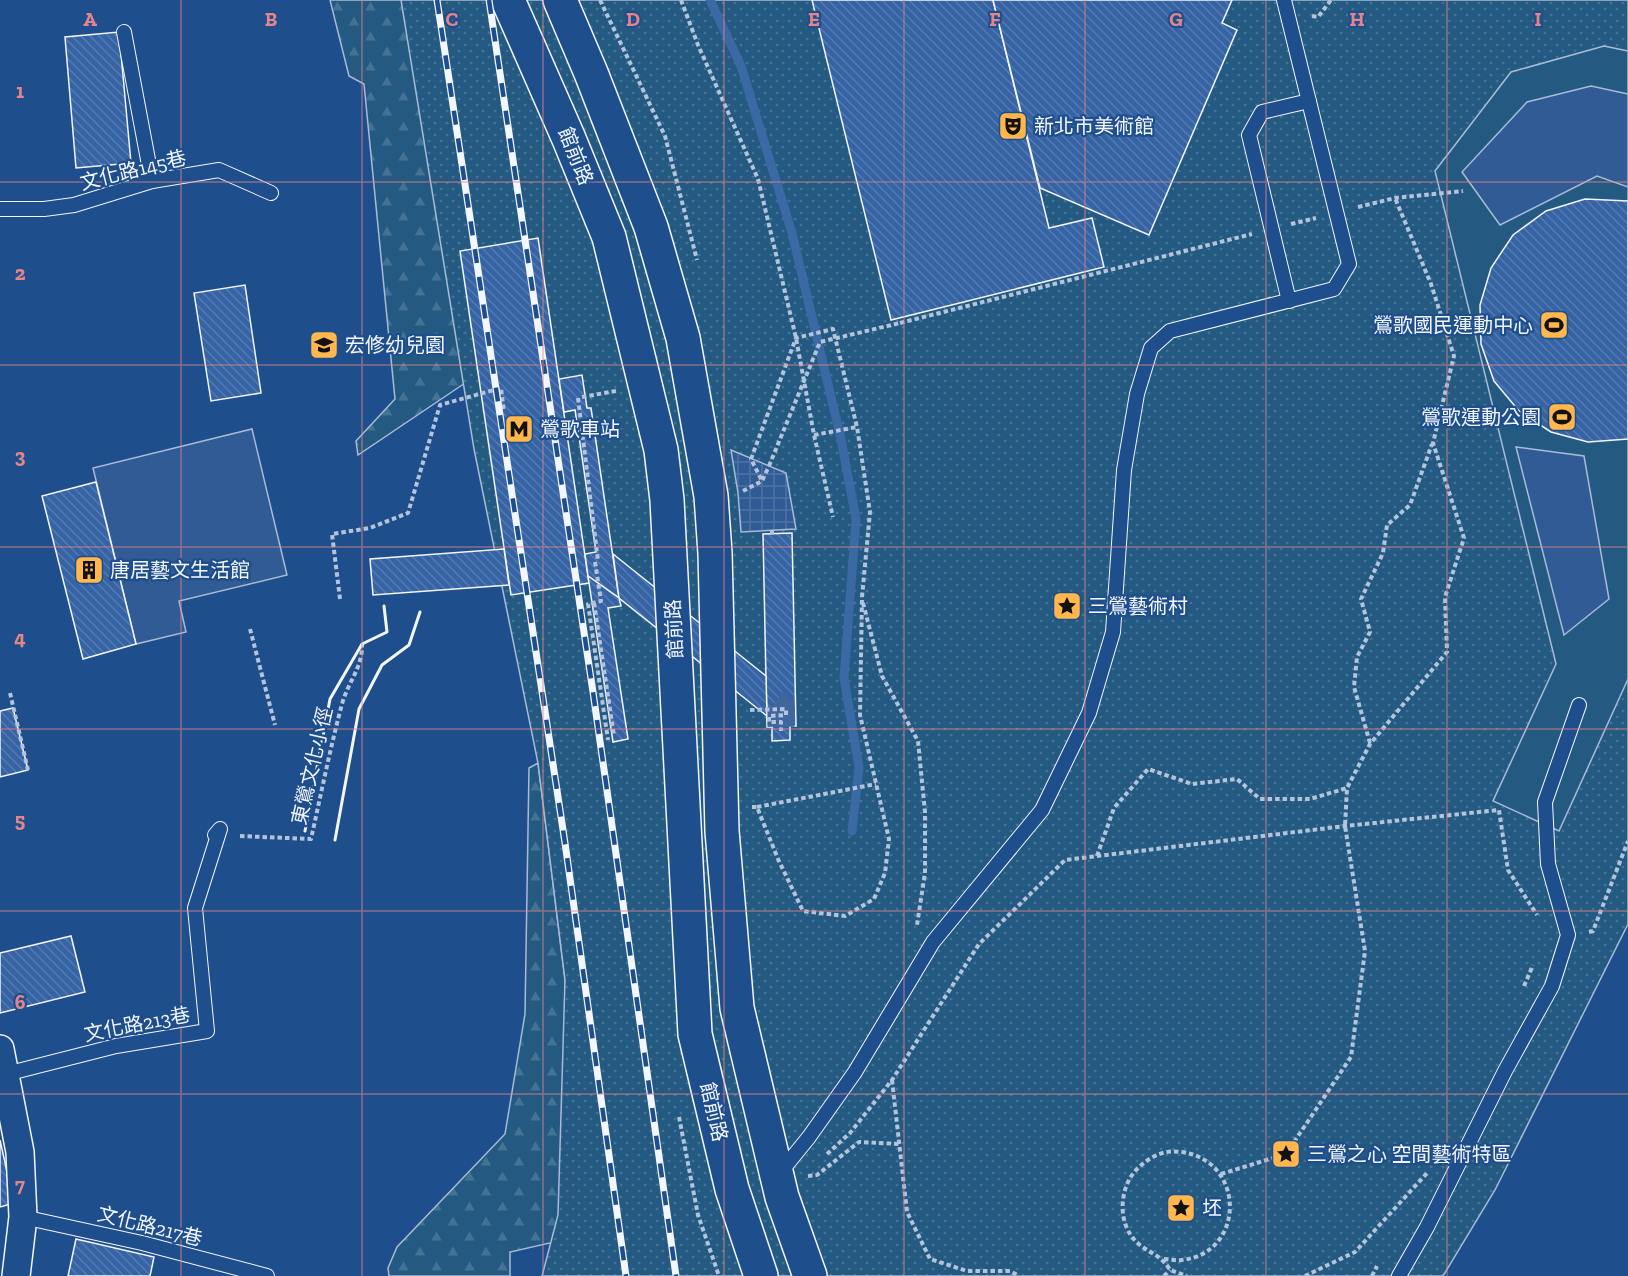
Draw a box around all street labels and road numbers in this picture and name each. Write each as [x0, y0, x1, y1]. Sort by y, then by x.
street label: 館前路 [554, 124, 598, 188]
street label: 文化路145巷 [77, 145, 189, 195]
street label: 館前路 [660, 598, 688, 660]
street label: 東鶯文化小徑 [287, 705, 337, 827]
street label: 文化路213巷 [82, 1002, 192, 1046]
street label: 館前路 [696, 1080, 732, 1144]
street label: 文化路217巷 [95, 1201, 205, 1251]

